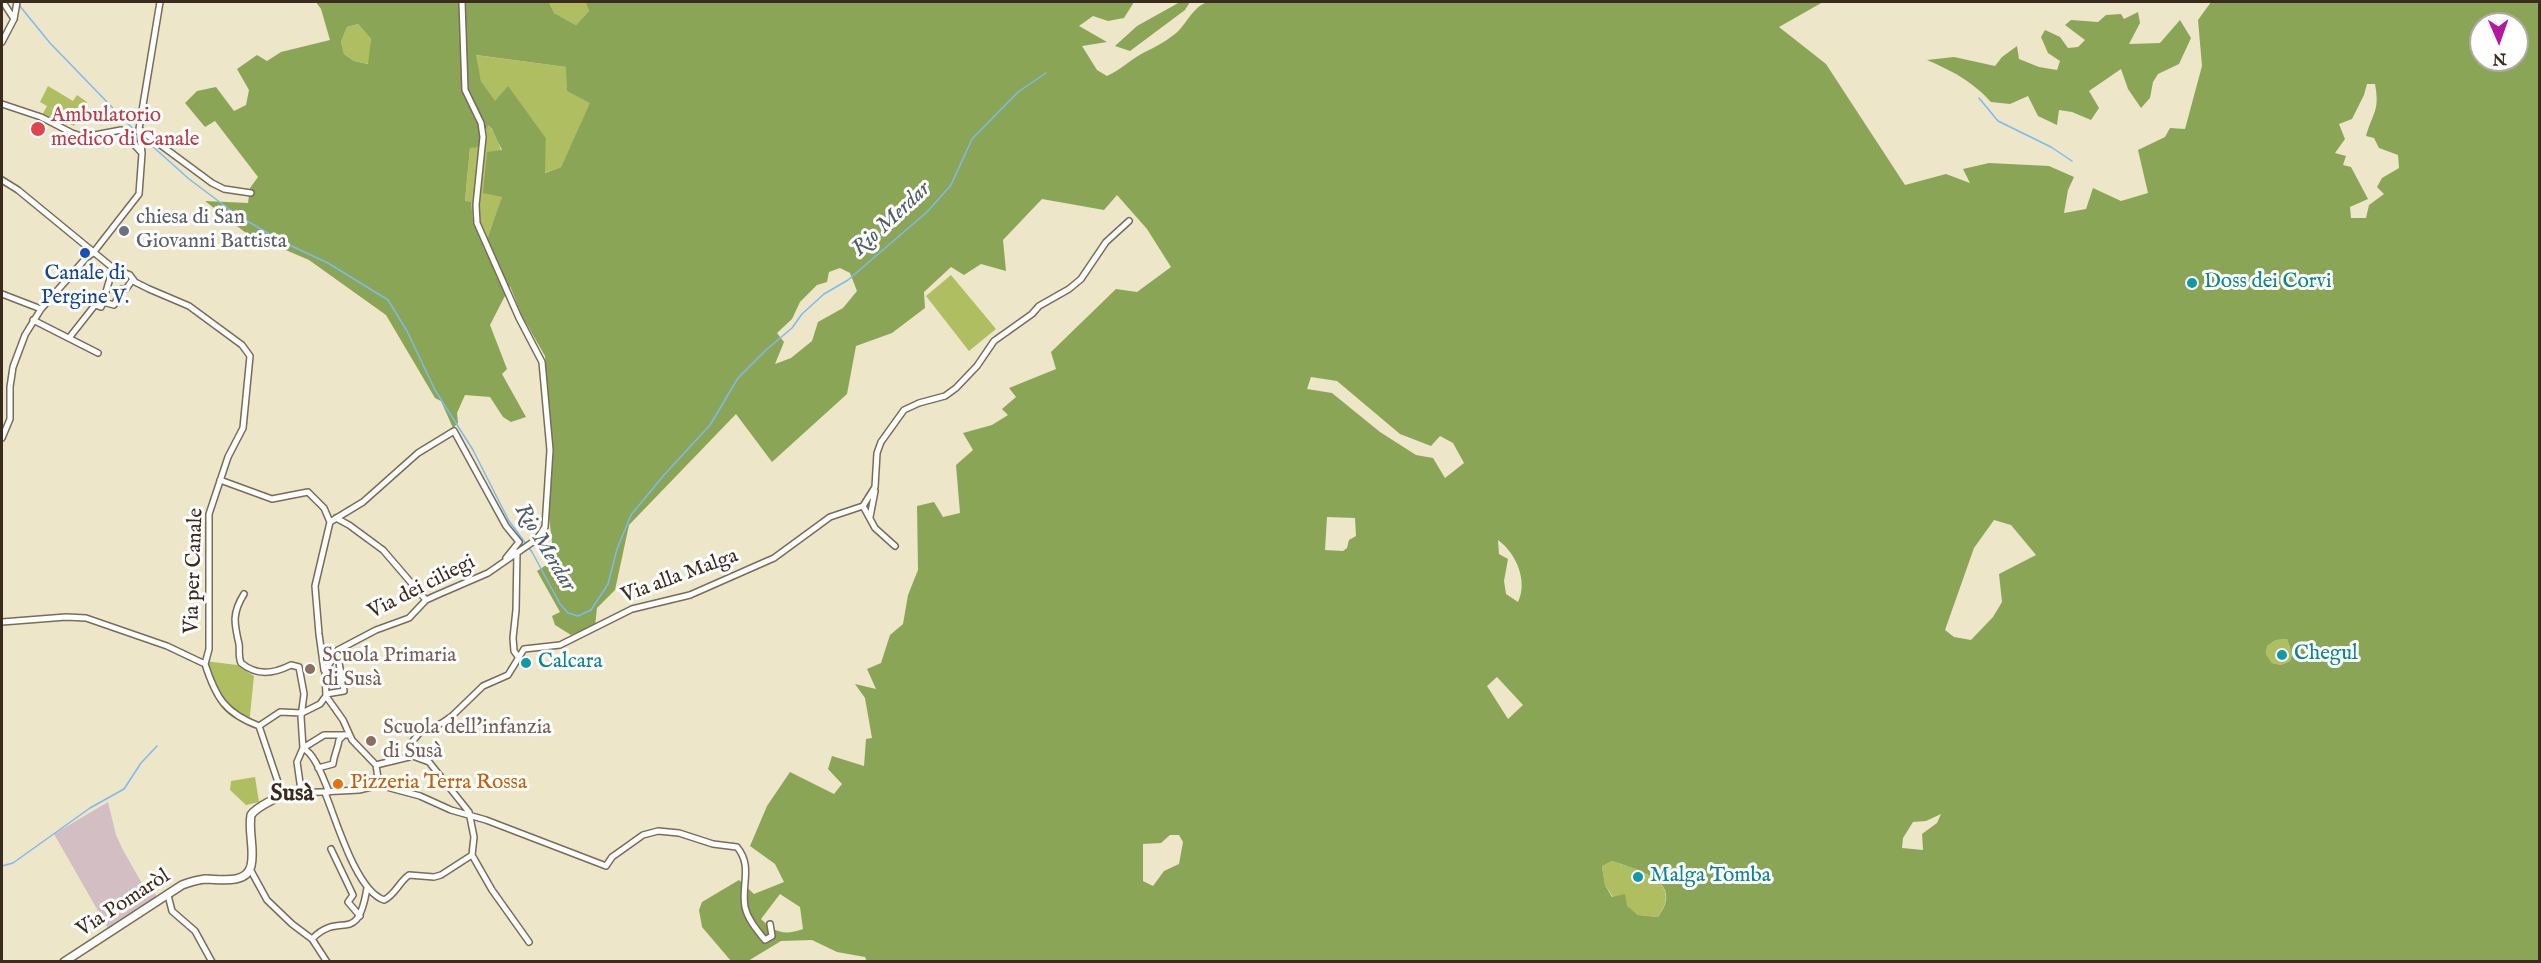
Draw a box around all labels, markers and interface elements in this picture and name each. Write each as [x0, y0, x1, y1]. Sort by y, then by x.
north arrow [2469, 12, 2529, 72]
text: N [2492, 48, 2507, 68]
place label: Ambulatorio medico di Canale [51, 104, 199, 154]
marker: Ambulatorio medico di Canale [29, 120, 47, 138]
water label: Rio Merdar [847, 177, 937, 263]
place label: chiesa di San Giovanni Battista [136, 206, 287, 256]
marker: chiesa di San Giovanni Battista [117, 224, 131, 238]
marker: Canale di Pergine V. [78, 246, 92, 260]
place label: Canale di Pergine V. [41, 262, 129, 312]
place label: Doss dei Corvi [2204, 270, 2331, 296]
marker: Doss dei Corvi [2185, 276, 2199, 290]
water label: Rio Merdar [508, 499, 580, 597]
street label: Via per Canale [180, 508, 210, 634]
street label: Via alla Malga [618, 544, 742, 610]
street label: Via dei ciliegi [364, 550, 480, 626]
place label: Chegul [2294, 642, 2358, 668]
place label: Scuola Primaria di Susà [322, 644, 456, 694]
marker: Chegul [2275, 648, 2289, 662]
place label: Calcara [538, 650, 603, 676]
marker: Calcara [519, 656, 533, 670]
marker: Scuola Primaria di Susà [303, 662, 317, 676]
place label: Scuola dell'infanzia di Susà [383, 716, 551, 766]
marker: Scuola dell'infanzia di Susà [364, 734, 378, 748]
place label: Pizzeria Terra Rossa [350, 771, 527, 797]
marker: Pizzeria Terra Rossa [331, 777, 345, 791]
district label: Susà [270, 781, 314, 809]
place label: Malga Tomba [1650, 864, 1771, 890]
street label: Via Pomaròl [73, 865, 175, 943]
marker: Malga Tomba [1631, 870, 1645, 884]

